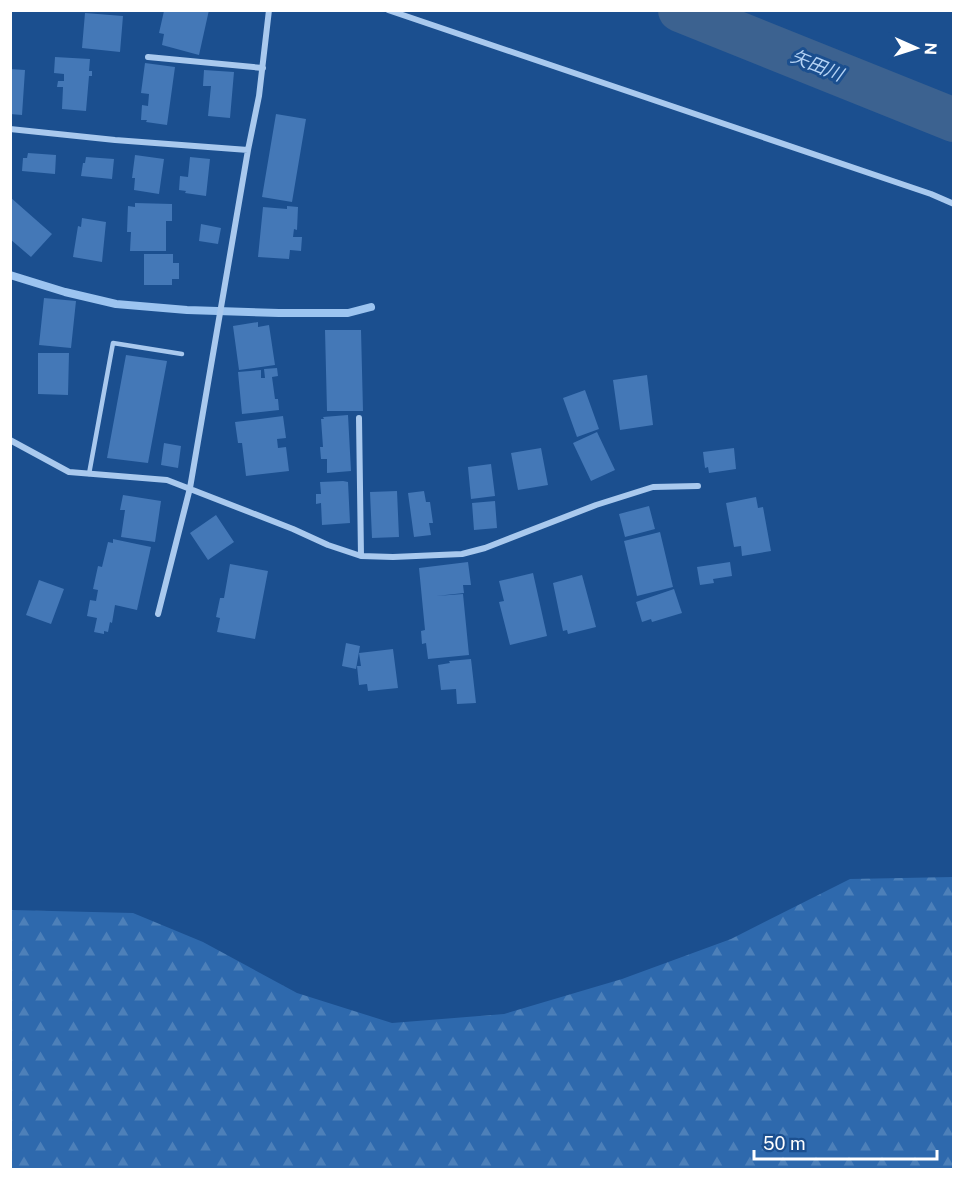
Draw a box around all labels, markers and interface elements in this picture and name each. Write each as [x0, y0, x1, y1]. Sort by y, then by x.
north arrow [886, 18, 946, 78]
text: N [921, 42, 940, 56]
water label: 矢田川 [788, 45, 848, 86]
scale bar [754, 1123, 937, 1161]
text: 50 m [763, 1133, 806, 1154]

